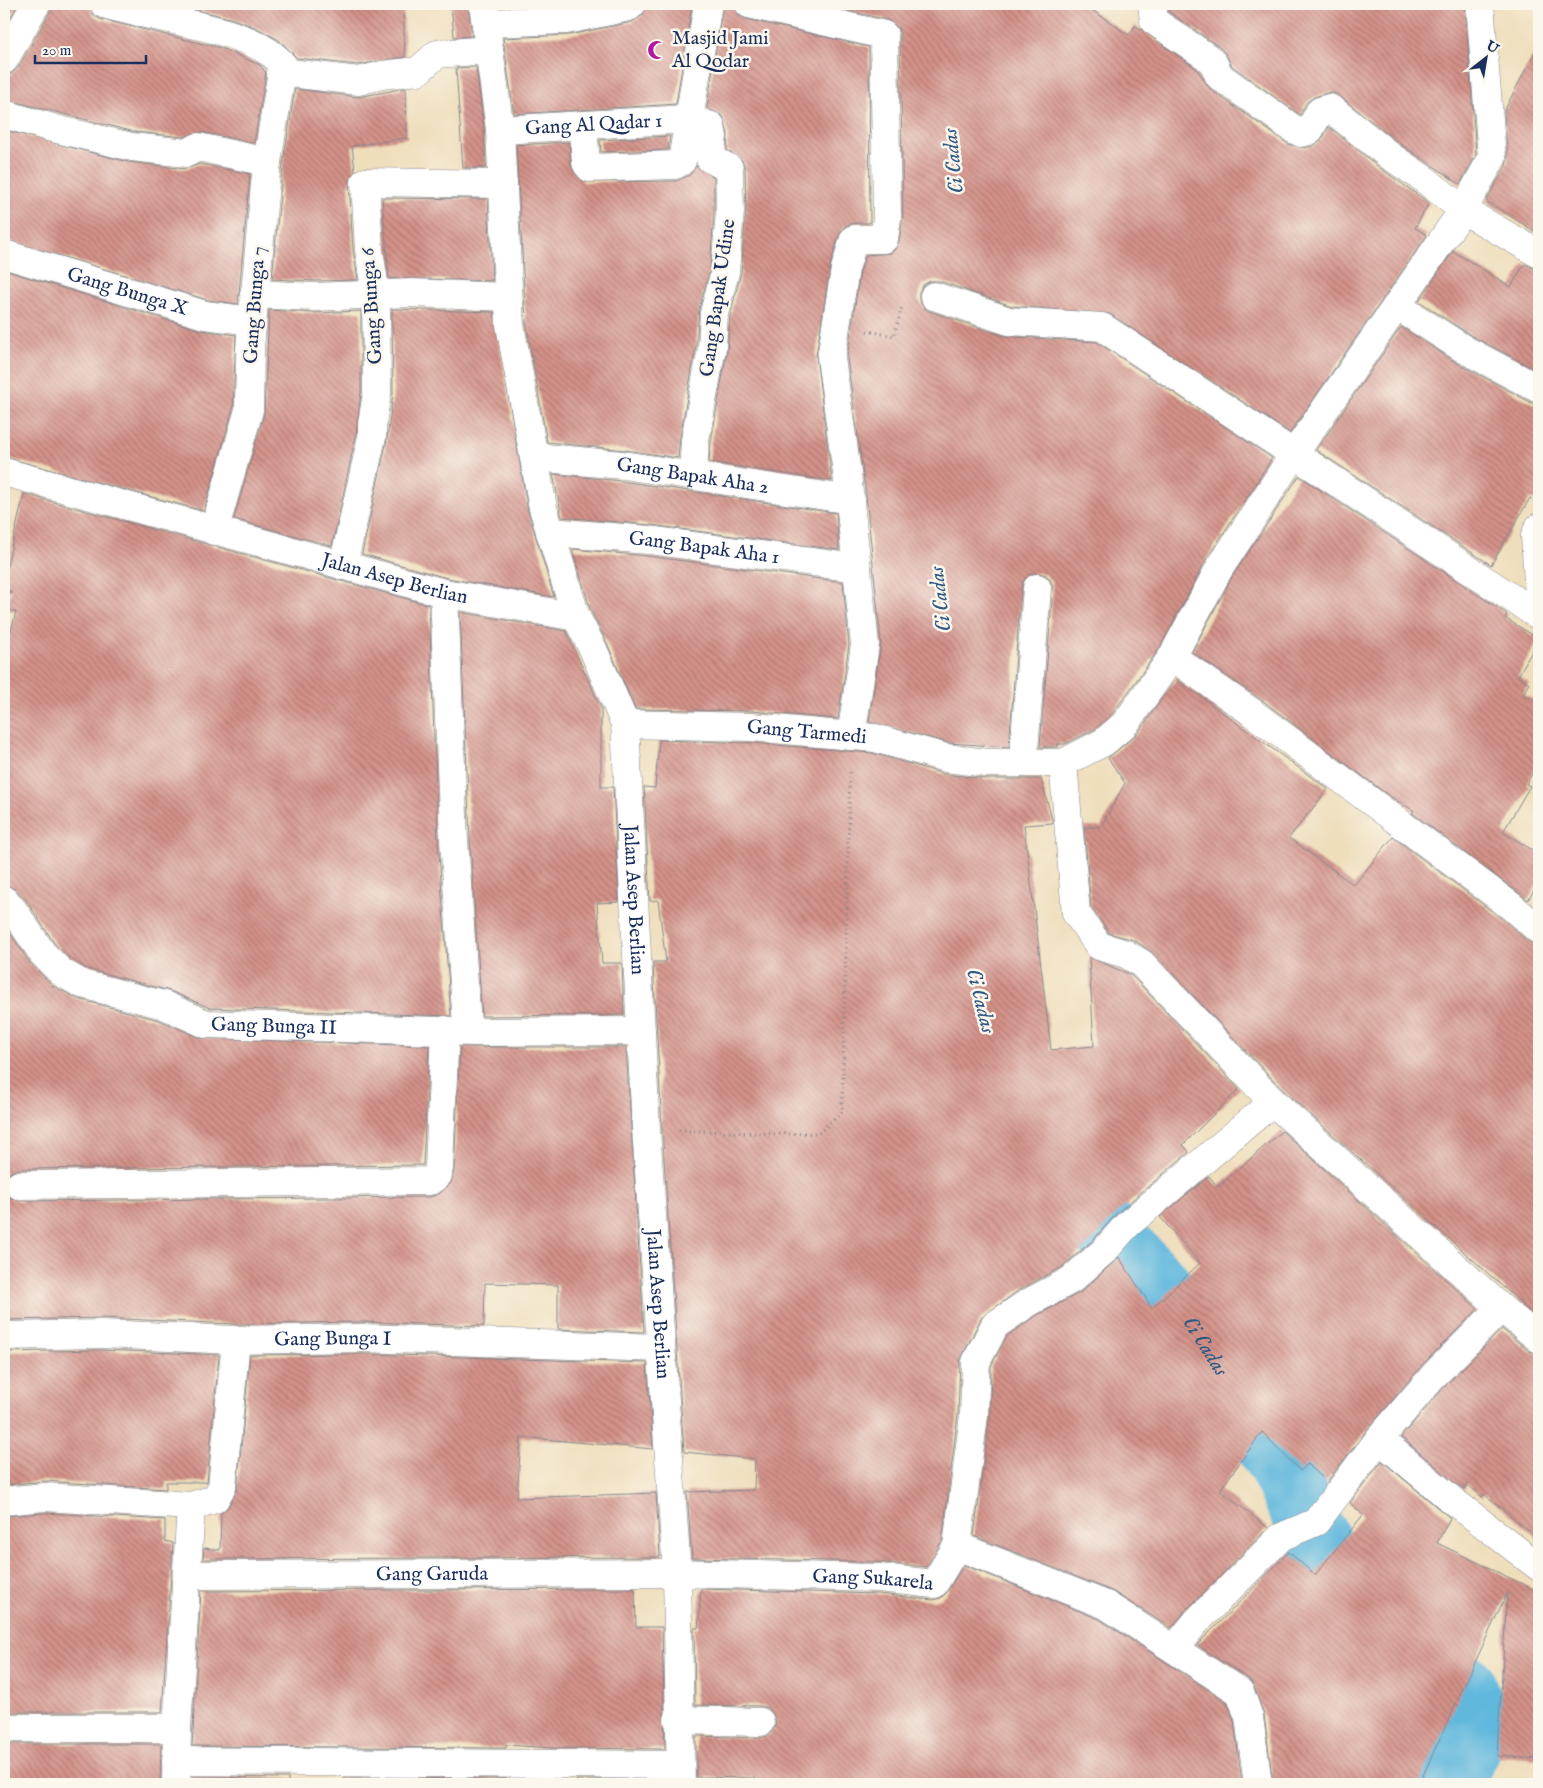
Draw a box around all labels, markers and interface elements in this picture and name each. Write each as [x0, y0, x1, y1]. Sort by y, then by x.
place label: Masjid Jami Al Qodar [671, 26, 769, 74]
scale bar [35, 32, 146, 64]
north arrow [1460, 32, 1510, 82]
text: U [1482, 36, 1503, 59]
mosque icon: Masjid Jami Al Qodar [646, 39, 668, 61]
text: 20 m [42, 41, 72, 60]
street label: Gang Al Qadar 1 [525, 108, 663, 141]
water label: Ci Cadas [937, 126, 971, 195]
street label: Gang Bapak Udine [695, 217, 741, 379]
street label: Gang Bunga 7 [238, 245, 272, 365]
street label: Gang Bunga 6 [355, 246, 389, 365]
street label: Gang Bunga X [64, 261, 191, 322]
street label: Gang Bapak Aha 2 [615, 452, 771, 500]
street label: Gang Bapak Aha 1 [628, 526, 781, 570]
street label: Jalan Asep Berlian [317, 547, 470, 610]
water label: Ci Cadas [923, 564, 958, 633]
street label: Gang Tarmedi [746, 714, 868, 750]
street label: Jalan Asep Berlian [618, 822, 651, 976]
water label: Ci Cadas [959, 966, 1001, 1037]
street label: Gang Bunga II [211, 1012, 338, 1040]
street label: Jalan Asep Berlian [640, 1226, 676, 1380]
water label: Ci Cadas [1176, 1311, 1235, 1382]
street label: Gang Bunga I [274, 1325, 392, 1352]
street label: Gang Garuda [376, 1561, 488, 1587]
street label: Gang Sukarela [812, 1564, 935, 1596]

